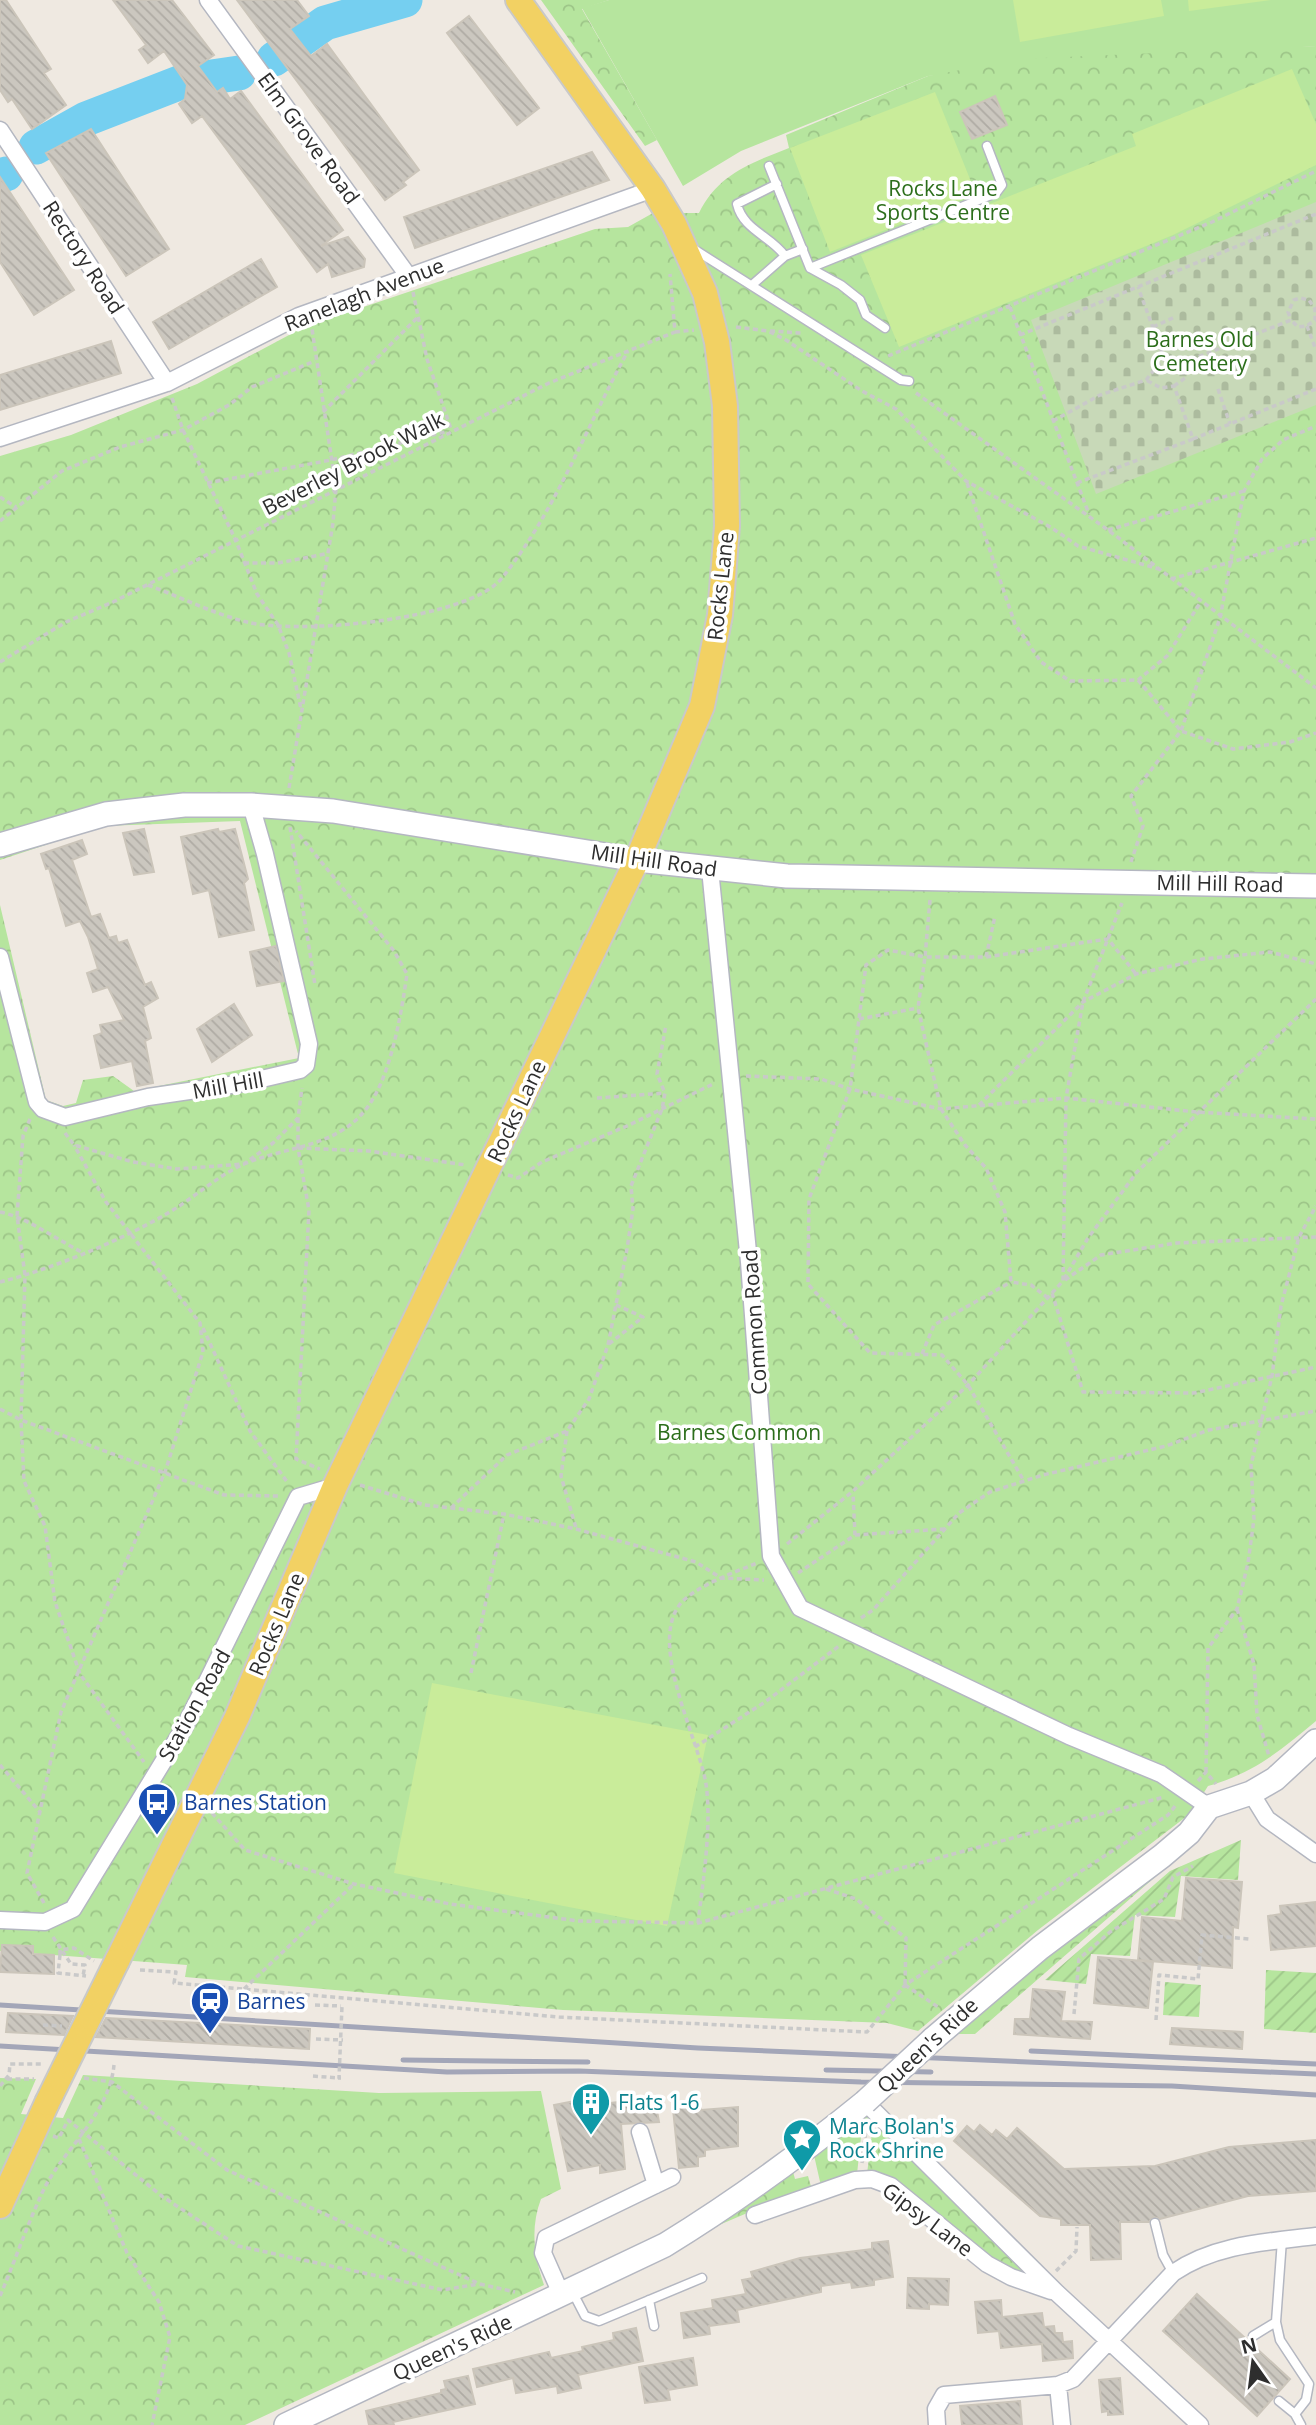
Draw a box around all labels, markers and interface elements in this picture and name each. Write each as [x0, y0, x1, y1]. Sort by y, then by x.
street label: Elm Grove Road [252, 67, 366, 209]
park label: Rocks Lane Sports Centre [876, 174, 1010, 226]
street label: Rectory Road [37, 195, 131, 319]
street label: Ranelagh Avenue [280, 251, 448, 337]
park label: Barnes Old Cemetery [1146, 325, 1254, 377]
street label: Beverley Brook Walk [257, 405, 449, 521]
street label: Rocks Lane [700, 530, 740, 642]
street label: Mill Hill Road [589, 837, 719, 883]
street label: Mill Hill Road [1156, 868, 1284, 898]
street label: Rocks Lane [480, 1055, 552, 1167]
street label: Mill Hill [190, 1065, 266, 1105]
street label: Common Road [735, 1248, 773, 1396]
park label: Barnes Common [657, 1418, 821, 1446]
street label: Rocks Lane [242, 1568, 310, 1680]
street label: Station Road [152, 1644, 236, 1766]
bus stop icon: Barnes Station [136, 1781, 178, 1836]
place label: Barnes Station [184, 1788, 327, 1816]
station icon: Barnes [189, 1980, 231, 2035]
place label: Barnes [237, 1987, 306, 2015]
street label: Queen's Ride [870, 1991, 984, 2099]
building icon: Flats 1-6 [570, 2081, 612, 2136]
place label: Flats 1-6 [618, 2088, 700, 2116]
place label: Marc Bolan's Rock Shrine [829, 2112, 954, 2164]
place icon: Marc Bolan's Rock Shrine [781, 2117, 823, 2172]
street label: Gipsy Lane [877, 2176, 979, 2262]
street label: Queen's Ride [388, 2307, 516, 2387]
north arrow [1218, 2327, 1288, 2397]
text: N [1238, 2331, 1260, 2360]

